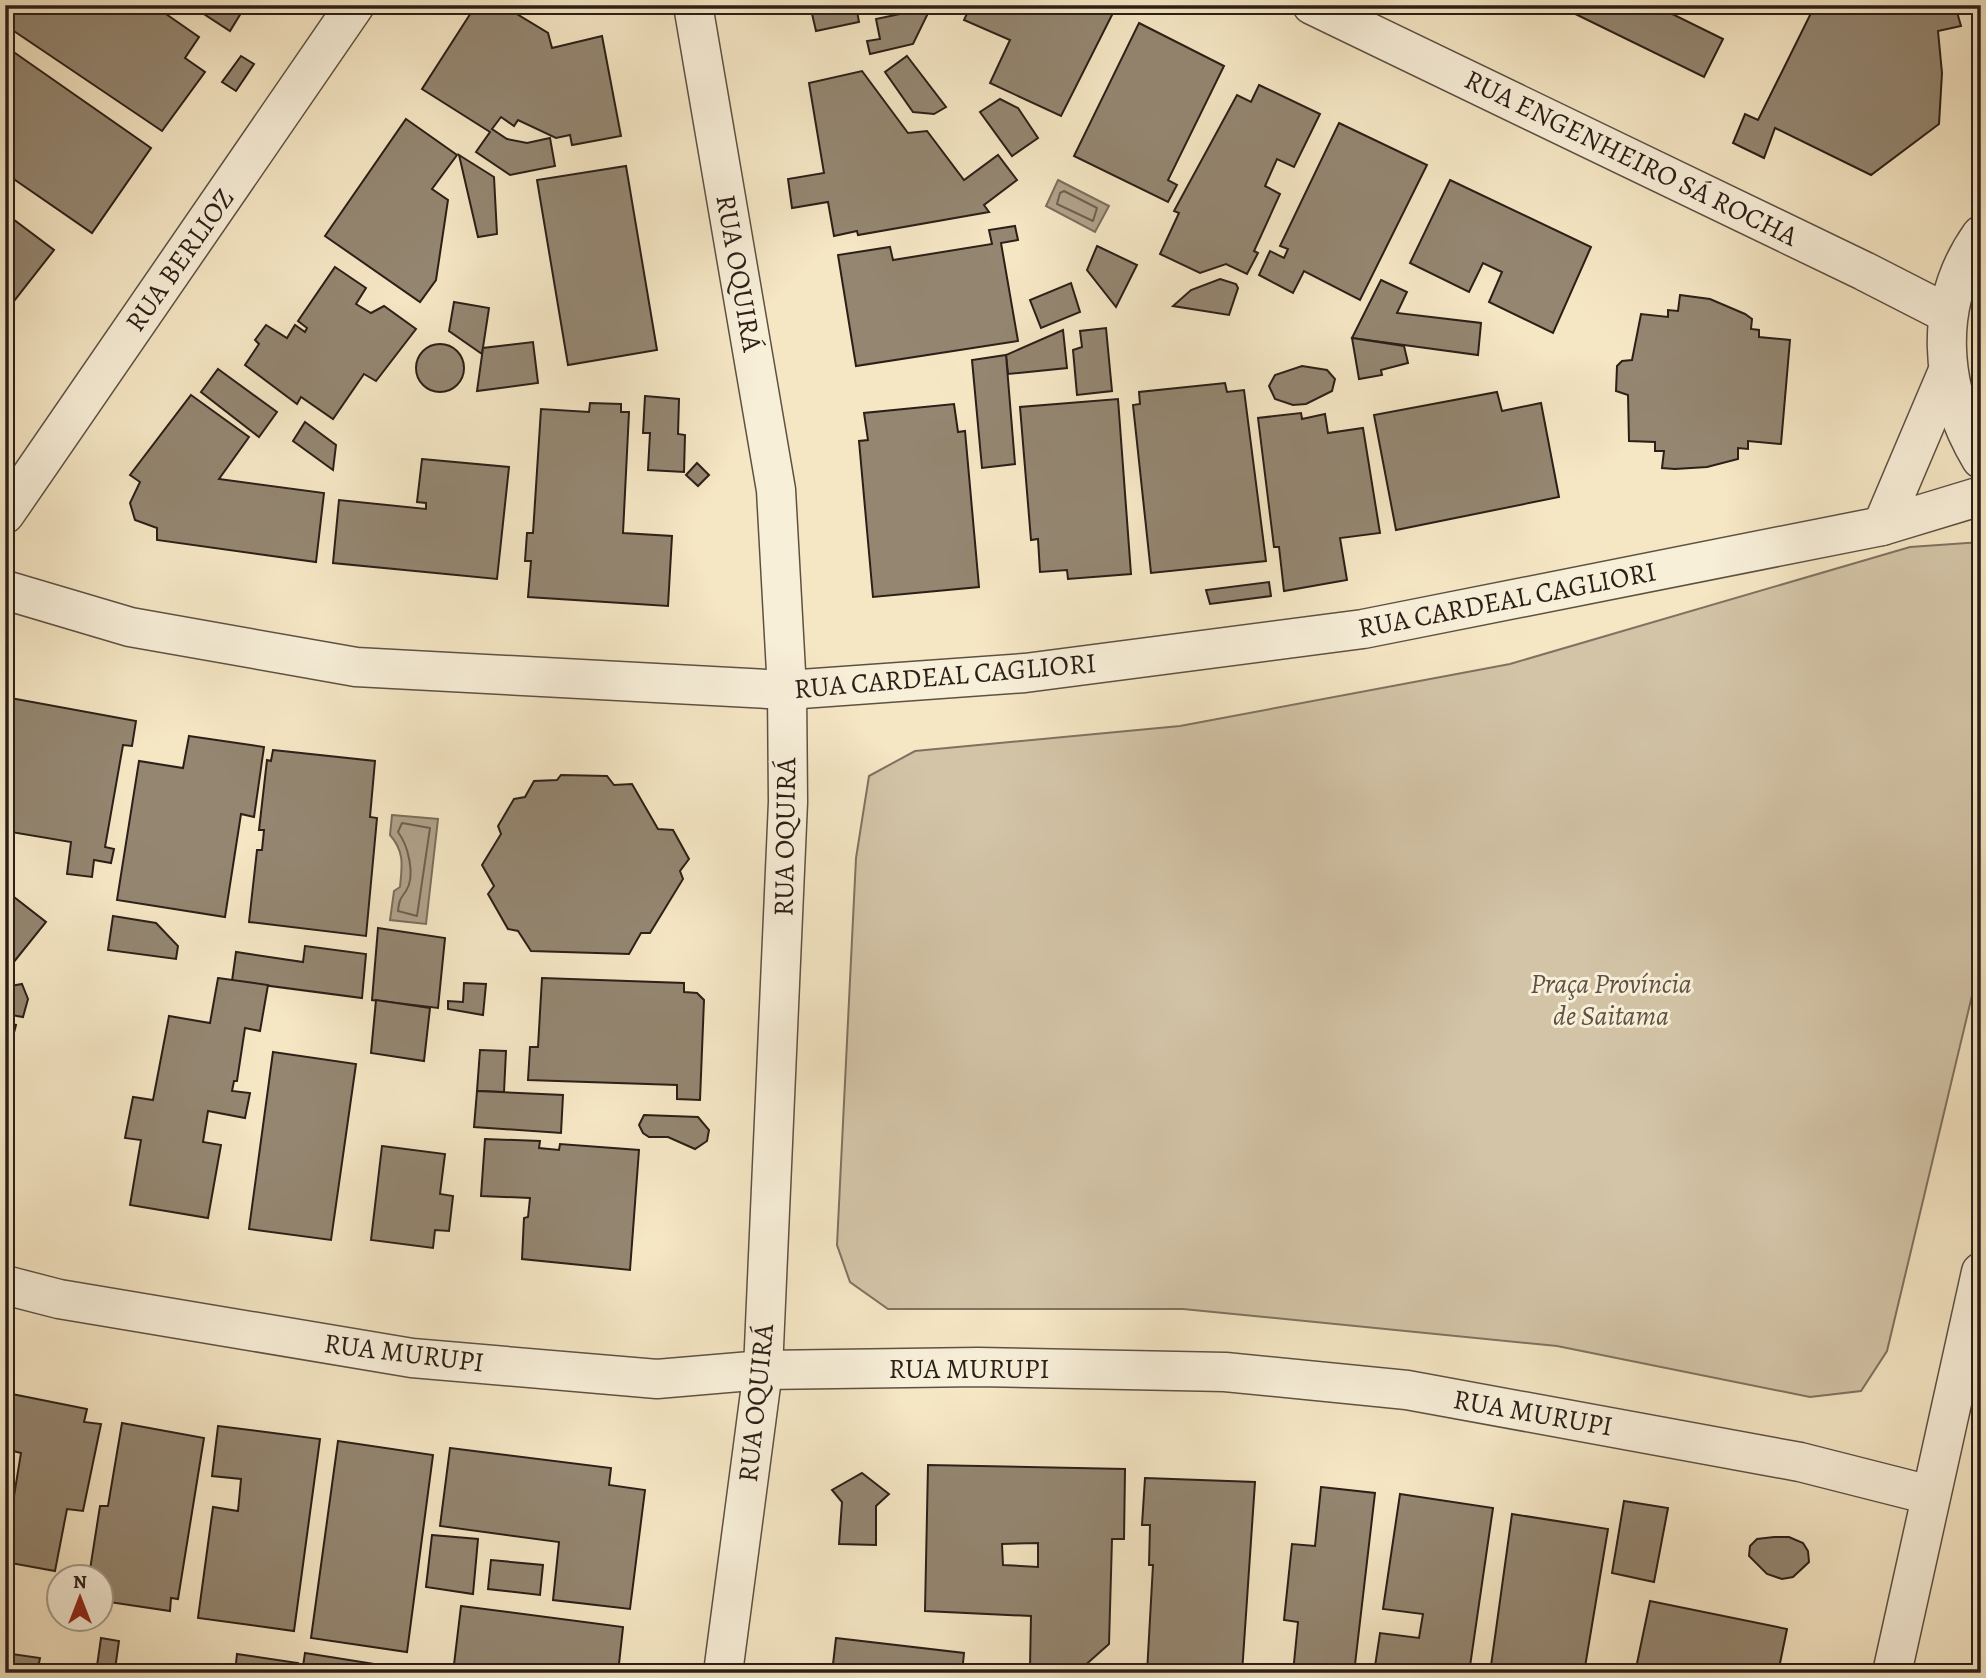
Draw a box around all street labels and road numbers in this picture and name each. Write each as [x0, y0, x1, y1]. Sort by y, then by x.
street label: RUA ENGENHEIRO SÁ ROCHA [1458, 61, 1805, 256]
street label: RUA BERLIOZ [117, 181, 243, 339]
street label: RUA OQUIRÁ [707, 192, 772, 355]
street label: RUA CARDEAL CAGLIORI [1355, 552, 1659, 648]
street label: RUA CARDEAL CAGLIORI [792, 644, 1098, 708]
street label: RUA OQUIRÁ [765, 757, 805, 917]
street label: RUA OQUIRÁ [729, 1321, 783, 1484]
street label: RUA MURUPI [322, 1324, 486, 1382]
street label: RUA MURUPI [888, 1350, 1050, 1388]
street label: RUA MURUPI [1450, 1380, 1616, 1446]

